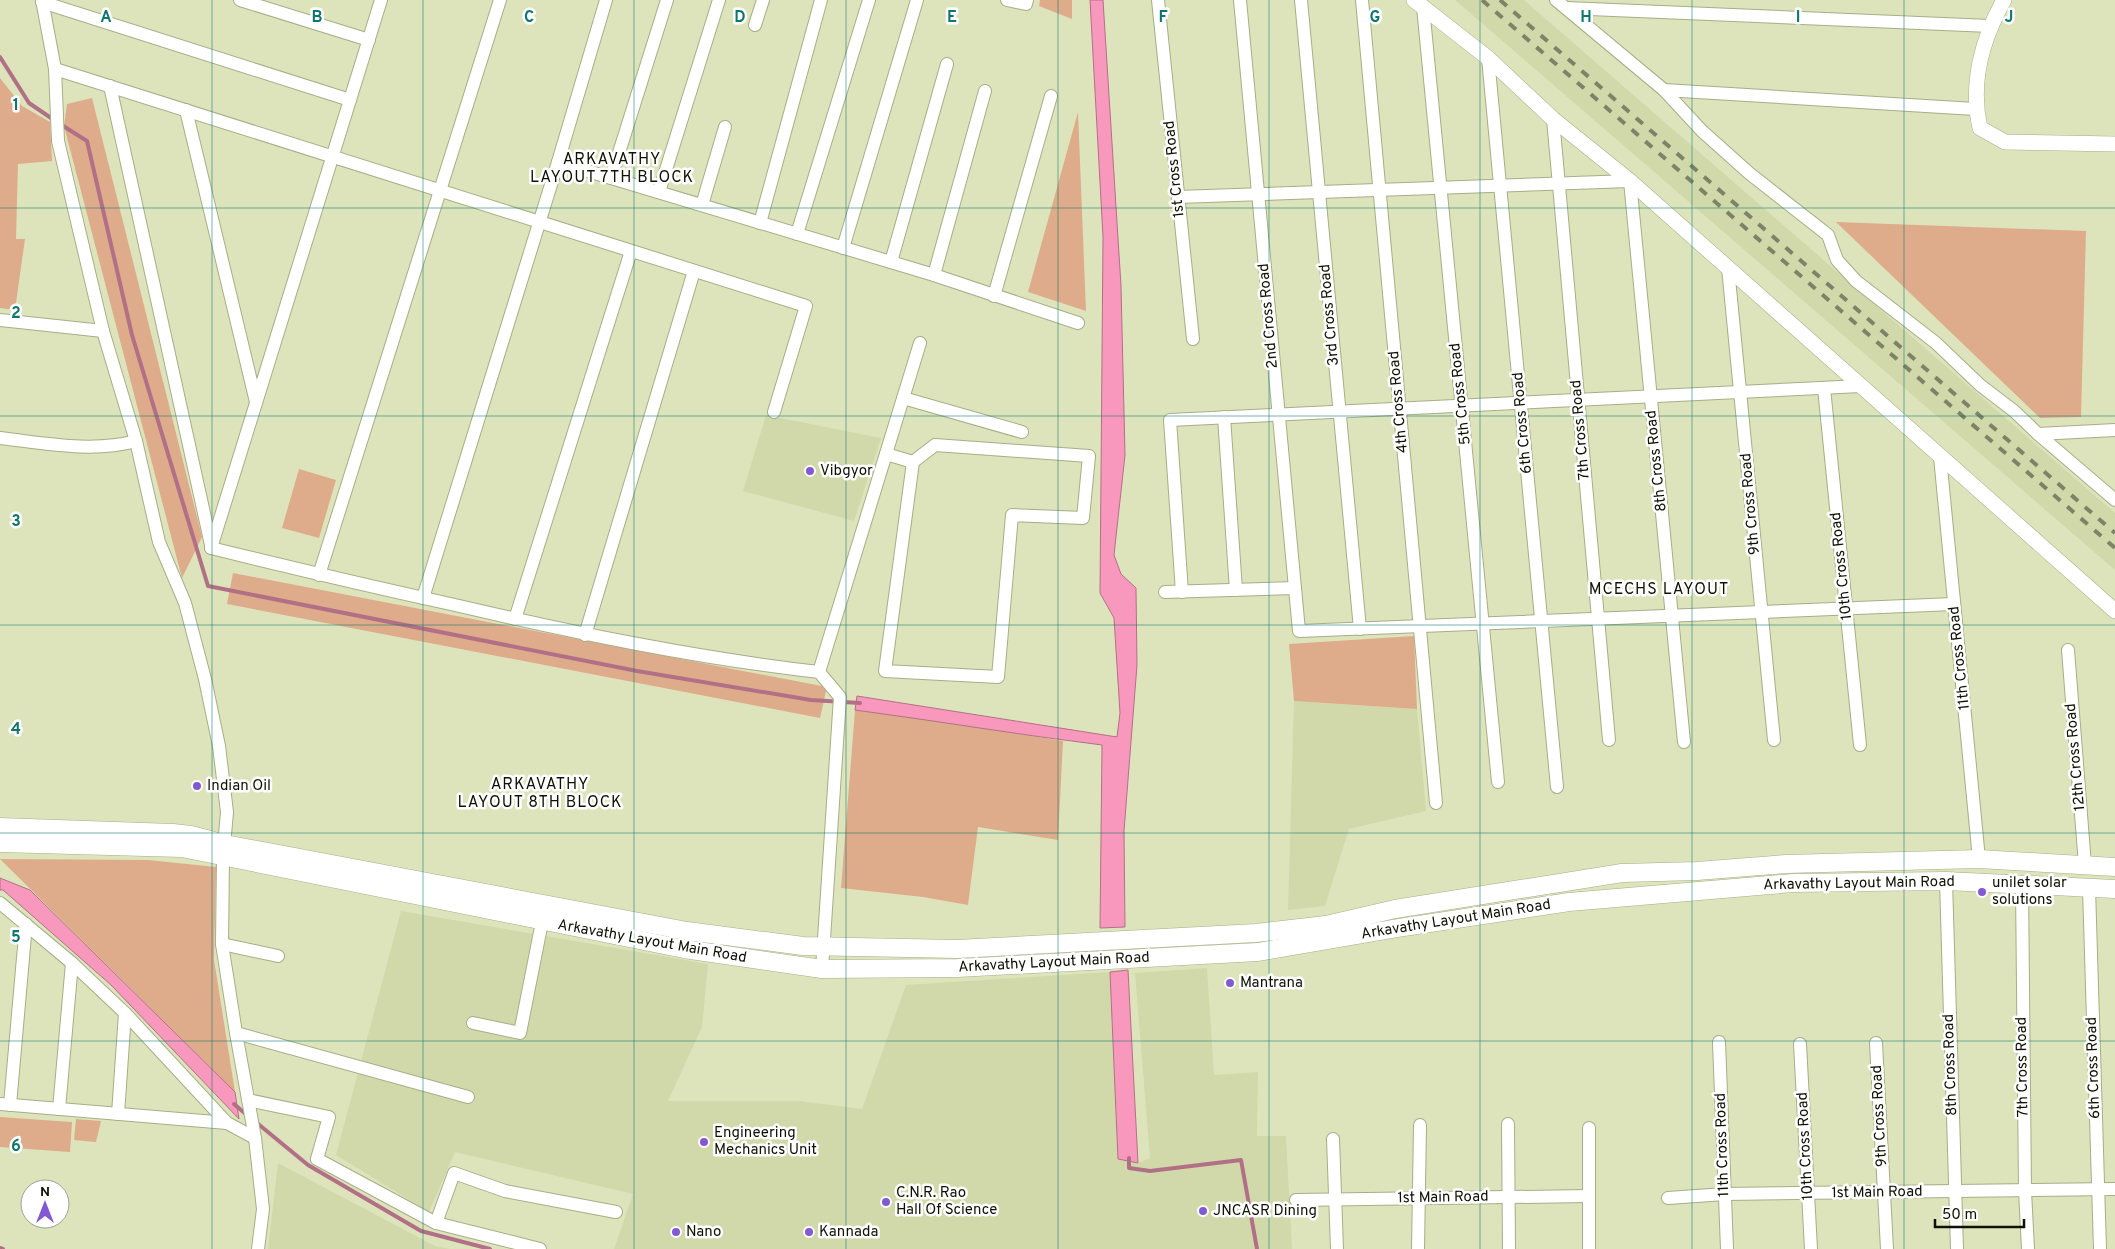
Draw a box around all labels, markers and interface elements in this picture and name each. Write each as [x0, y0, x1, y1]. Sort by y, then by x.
text: A [100, 8, 112, 28]
text: B [311, 8, 323, 28]
text: C [524, 8, 534, 28]
text: D [734, 8, 746, 28]
text: E [947, 8, 957, 28]
text: F [1158, 8, 1168, 28]
text: G [1370, 8, 1380, 28]
text: H [1580, 8, 1592, 28]
text: I [1796, 8, 1800, 28]
text: J [2005, 8, 2013, 28]
text: 1 [13, 96, 19, 116]
street label: 1st Cross Road [1160, 120, 1190, 218]
district label: ARKAVATHY LAYOUT 7TH BLOCK [530, 150, 694, 188]
street label: 2nd Cross Road [1255, 263, 1283, 369]
street label: 3rd Cross Road [1316, 263, 1344, 367]
text: 2 [11, 304, 21, 324]
street label: 5th Cross Road [1446, 342, 1476, 446]
street label: 4th Cross Road [1385, 350, 1413, 454]
street label: 6th Cross Road [1509, 371, 1537, 475]
street label: 7th Cross Road [1567, 379, 1595, 481]
street label: 8th Cross Road [1642, 409, 1672, 513]
street label: 9th Cross Road [1737, 452, 1765, 556]
place label: Vibgyor [820, 462, 873, 481]
marker: Vibgyor [804, 465, 816, 477]
street label: 10th Cross Road [1827, 511, 1857, 621]
text: 3 [11, 512, 21, 532]
district label: MCECHS LAYOUT [1589, 580, 1729, 600]
street label: 11th Cross Road [1945, 605, 1975, 711]
street label: 12th Cross Road [2062, 702, 2090, 812]
text: 4 [11, 720, 21, 740]
district label: ARKAVATHY LAYOUT 8TH BLOCK [457, 775, 623, 813]
place label: Indian Oil [207, 777, 271, 796]
marker: Indian Oil [191, 780, 203, 792]
street label: Arkavathy Layout Main Road [1763, 873, 1955, 895]
place label: unilet solar solutions [1992, 874, 2067, 910]
marker: unilet solar solutions [1976, 886, 1988, 898]
street label: Arkavathy Layout Main Road [1360, 896, 1552, 944]
street label: Arkavathy Layout Main Road [556, 916, 748, 968]
text: 5 [11, 928, 21, 948]
street label: Arkavathy Layout Main Road [958, 948, 1150, 978]
place label: Mantrana [1240, 974, 1303, 993]
marker: Mantrana [1224, 977, 1236, 989]
street label: 8th Cross Road [1940, 1014, 1962, 1116]
street label: 7th Cross Road [2013, 1017, 2033, 1117]
street label: 6th Cross Road [2083, 1017, 2105, 1119]
street label: 9th Cross Road [1868, 1065, 1892, 1167]
street label: 10th Cross Road [1794, 1091, 1818, 1201]
street label: 11th Cross Road [1712, 1093, 1734, 1197]
place label: Engineering Mechanics Unit [714, 1124, 817, 1160]
marker: Engineering Mechanics Unit [698, 1136, 710, 1148]
text: 6 [11, 1137, 21, 1157]
north arrow [20, 1179, 70, 1229]
street label: 1st Main Road [1831, 1183, 1923, 1203]
text: N [40, 1184, 50, 1201]
place label: C.N.R. Rao Hall Of Science [896, 1184, 997, 1220]
street label: 1st Main Road [1397, 1188, 1489, 1208]
marker: C.N.R. Rao Hall Of Science [880, 1196, 892, 1208]
scale bar [1935, 1196, 2024, 1228]
place label: JNCASR Dining [1213, 1202, 1317, 1221]
marker: JNCASR Dining [1197, 1205, 1209, 1217]
text: 50 m [1942, 1206, 1977, 1225]
place label: Nano [686, 1223, 721, 1242]
place label: Kannada [819, 1223, 878, 1242]
marker: Nano [670, 1226, 682, 1238]
marker: Kannada [803, 1226, 815, 1238]

